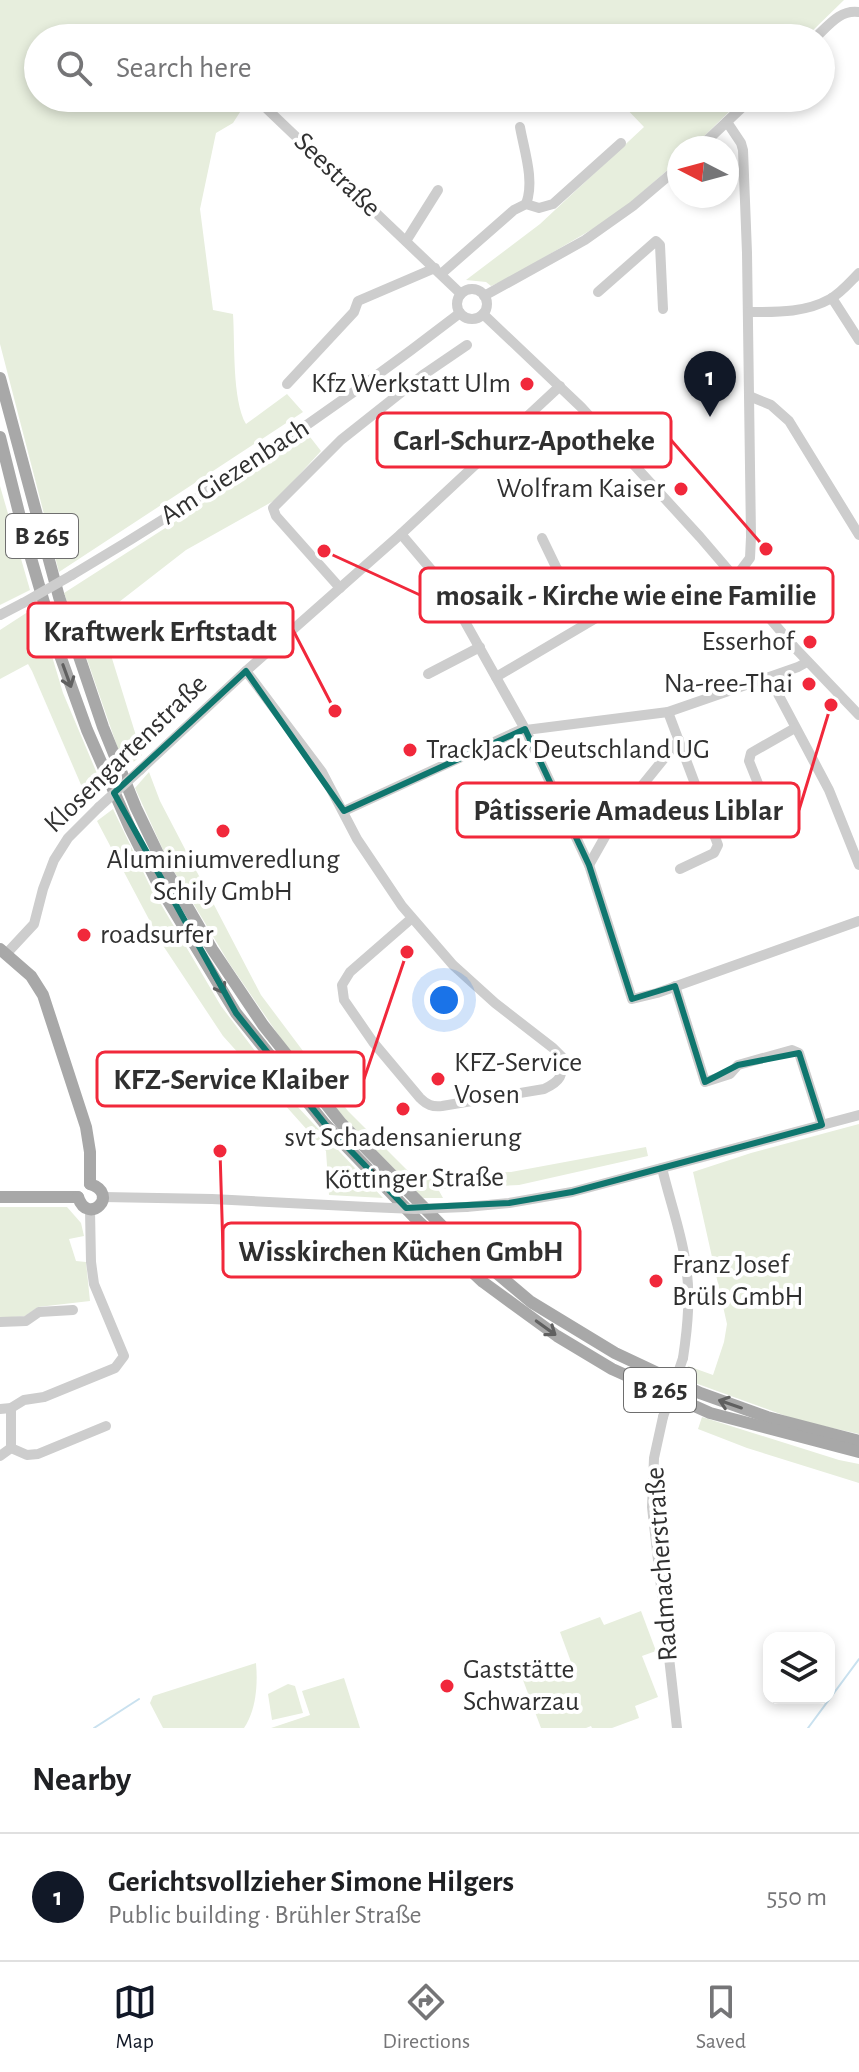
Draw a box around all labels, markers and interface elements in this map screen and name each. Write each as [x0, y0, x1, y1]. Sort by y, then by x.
search box [24, 24, 835, 112]
icon: search [52, 46, 96, 90]
text: Search here [116, 53, 252, 83]
street label: Seestraße [288, 127, 386, 223]
north arrow [667, 136, 739, 208]
pin: 1 [684, 351, 736, 417]
place label: Kfz Werkstatt Ulm [311, 370, 511, 398]
marker: Kfz Werkstatt Ulm [518, 375, 536, 393]
callout: Carl-Schurz-Apotheke [377, 413, 671, 467]
street label: Am Giezenbach [156, 414, 314, 530]
text: Carl-Schurz-Apotheke [393, 426, 655, 456]
place label: Wolfram Kaiser [497, 475, 665, 503]
marker: Wolfram Kaiser [672, 480, 690, 498]
road number: B 265 [6, 514, 78, 558]
callout: mosaik - Kirche wie eine Familie [420, 568, 833, 622]
text: mosaik - Kirche wie eine Familie [436, 581, 816, 611]
callout: Kraftwerk Erftstadt [28, 603, 293, 657]
text: Kraftwerk Erftstadt [43, 617, 277, 647]
place label: Esserhof [702, 628, 796, 656]
marker: Esserhof [801, 633, 819, 651]
one-way arrow [61, 663, 75, 687]
street label: Klosengartenstraße [39, 670, 213, 838]
place label: Na-ree-Thai [664, 670, 793, 698]
marker: Na-ree-Thai [800, 675, 818, 693]
place label: TrackJack Deutschland UG [426, 736, 710, 764]
marker: TrackJack Deutschland UG [401, 741, 419, 759]
callout: Pâtisserie Amadeus Liblar [457, 783, 799, 837]
text: Pâtisserie Amadeus Liblar [473, 796, 783, 826]
marker: Aluminiumveredlung Schily GmbH [214, 822, 232, 840]
place label: Aluminiumveredlung Schily GmbH [106, 846, 340, 906]
place label: roadsurfer [100, 921, 214, 949]
marker: roadsurfer [75, 926, 93, 944]
one-way arrow [210, 972, 227, 994]
your location [424, 980, 464, 1020]
place label: KFZ-Service Vosen [454, 1049, 582, 1109]
callout: KFZ-Service Klaiber [97, 1052, 364, 1106]
text: KFZ-Service Klaiber [113, 1065, 349, 1095]
marker: KFZ-Service Vosen [429, 1070, 447, 1088]
marker: svt Schadensanierung [394, 1100, 412, 1118]
place label: svt Schadensanierung [285, 1124, 522, 1152]
street label: Köttinger Straße [324, 1163, 504, 1195]
callout: Wisskirchen Küchen GmbH [223, 1223, 580, 1277]
text: Wisskirchen Küchen GmbH [238, 1237, 564, 1267]
place label: Franz Josef Brüls GmbH [672, 1251, 804, 1311]
marker: Franz Josef Brüls GmbH [647, 1272, 665, 1290]
one-way arrow [535, 1319, 556, 1336]
road number: B 265 [624, 1368, 696, 1412]
one-way arrow [718, 1396, 743, 1410]
street label: Radmacherstraße [641, 1466, 683, 1662]
map controls [763, 1632, 835, 1704]
button: layers [763, 1632, 835, 1704]
place label: Gaststätte Schwarzau [463, 1656, 579, 1716]
marker: Gaststätte Schwarzau [438, 1677, 456, 1695]
text: Nearby [32, 1763, 131, 1797]
text: Gerichtsvollzieher Simone Hilgers [108, 1867, 514, 1897]
text: 1 [53, 1884, 63, 1910]
text: 550 m [766, 1884, 827, 1910]
text: Public building · Brühler Straße [108, 1902, 422, 1928]
tab: Map [113, 1980, 157, 2054]
tab: Directions [382, 1980, 470, 2054]
tab: Saved [696, 1980, 746, 2054]

